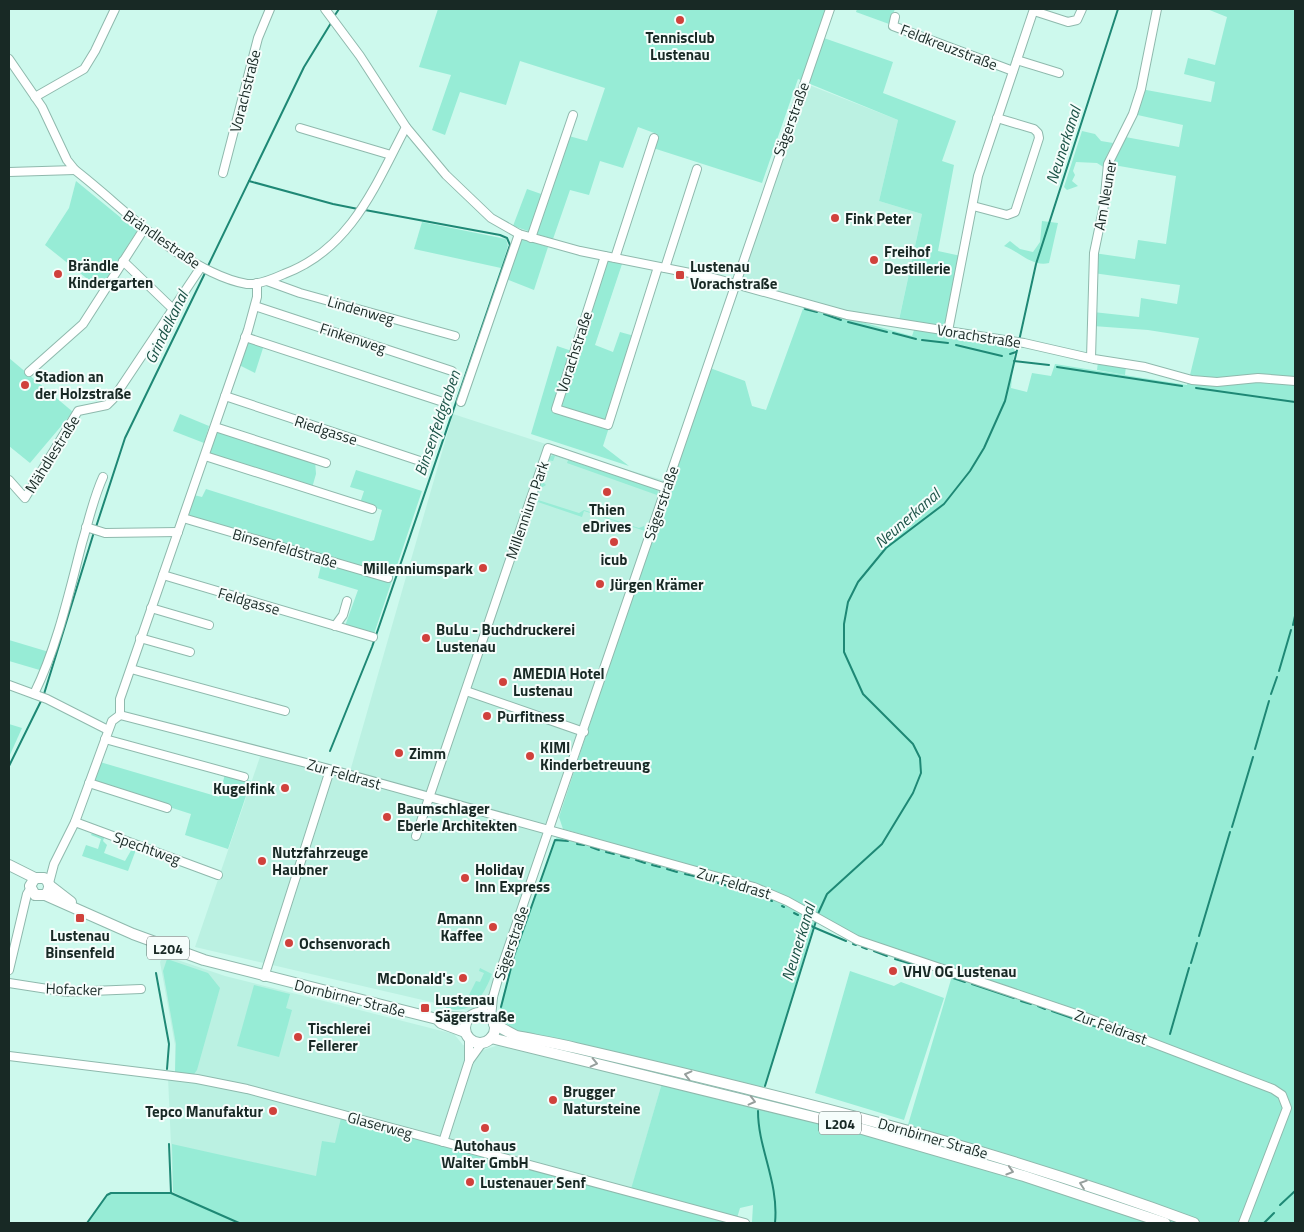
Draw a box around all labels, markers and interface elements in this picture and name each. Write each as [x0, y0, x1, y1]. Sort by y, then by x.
marker: Tennisclub Lustenau [674, 14, 686, 26]
street label: Feldkreuzstraße [897, 18, 1001, 76]
place label: Tennisclub Lustenau [645, 26, 715, 66]
street label: Vorachstraße [224, 47, 266, 135]
street label: Sägerstraße [767, 79, 815, 159]
water label: Neunerkanal [1039, 102, 1087, 187]
street label: Am Neuner [1087, 158, 1123, 232]
street label: Brändlestraße [118, 204, 206, 274]
place label: Fink Peter [845, 207, 912, 230]
marker: Fink Peter [829, 212, 841, 224]
place label: Freihof Destillerie [884, 240, 951, 280]
place label: Brändle Kindergarten [68, 254, 153, 294]
marker: Freihof Destillerie [868, 254, 880, 266]
place label: Lustenau Vorachstraße [690, 255, 778, 295]
marker: Brändle Kindergarten [52, 268, 64, 280]
marker: Lustenau Vorachstraße [674, 269, 686, 281]
water label: Grindelkanal [138, 285, 195, 368]
street label: Lindenweg [325, 289, 397, 331]
street label: Vorachstraße [550, 308, 598, 396]
street label: Finkenweg [317, 316, 389, 360]
street label: Vorachstraße [935, 318, 1023, 354]
place label: Stadion an der Holzstraße [35, 365, 132, 405]
water label: Binsenfeldgraben [408, 366, 467, 479]
marker: Stadion an der Holzstraße [19, 379, 31, 391]
street label: Riedgasse [292, 409, 360, 451]
street label: Mähdlestraße [19, 410, 85, 498]
street label: Millennium Park [499, 458, 555, 562]
street label: Sägerstraße [638, 463, 684, 543]
water label: Neunerkanal [869, 482, 946, 553]
marker: Thien eDrives [601, 486, 613, 498]
place label: Thien eDrives [583, 498, 631, 538]
street label: Binsenfeldstraße [230, 522, 340, 574]
marker: icub [608, 536, 620, 548]
place label: icub [600, 548, 628, 571]
place label: Millenniumspark [363, 557, 473, 580]
marker: Millenniumspark [477, 562, 489, 574]
place label: Jürgen Krämer [610, 573, 704, 596]
marker: Jürgen Krämer [594, 578, 606, 590]
street label: Feldgasse [215, 581, 283, 621]
place label: BuLu - Buchdruckerei Lustenau [436, 618, 575, 658]
marker: BuLu - Buchdruckerei Lustenau [420, 632, 432, 644]
place label: AMEDIA Hotel Lustenau [513, 662, 605, 702]
marker: AMEDIA Hotel Lustenau [497, 676, 509, 688]
place label: Purfitness [497, 705, 565, 728]
marker: Purfitness [481, 710, 493, 722]
place label: KIMI Kinderbetreuung [540, 736, 650, 776]
place label: Zimm [409, 742, 446, 765]
marker: Zimm [393, 747, 405, 759]
marker: KIMI Kinderbetreuung [524, 750, 536, 762]
street label: Zur Feldrast [304, 752, 384, 796]
place label: Kugelfink [213, 777, 275, 800]
marker: Kugelfink [279, 782, 291, 794]
place label: Baumschlager Eberle Architekten [397, 797, 517, 837]
marker: Baumschlager Eberle Architekten [381, 811, 393, 823]
street label: Spechtweg [110, 825, 184, 871]
place label: Nutzfahrzeuge Haubner [272, 841, 369, 881]
marker: Nutzfahrzeuge Haubner [256, 855, 268, 867]
place label: Holiday Inn Express [475, 858, 550, 898]
street label: Zur Feldrast [694, 861, 774, 905]
marker: Holiday Inn Express [459, 872, 471, 884]
water label: Neunerkanal [775, 899, 822, 984]
street label: Sägerstraße [488, 903, 534, 983]
place label: Amann Kaffee [437, 907, 483, 947]
marker: Lustenau Binsenfeld [74, 912, 86, 924]
marker: Amann Kaffee [487, 921, 499, 933]
place label: Lustenau Binsenfeld [45, 924, 115, 964]
place label: Ochsenvorach [299, 932, 390, 955]
road number: L204 [147, 936, 189, 960]
marker: Ochsenvorach [283, 937, 295, 949]
place label: VHV OG Lustenau [903, 960, 1017, 983]
marker: VHV OG Lustenau [887, 965, 899, 977]
place label: McDonald's [377, 967, 453, 990]
marker: McDonald's [457, 972, 469, 984]
street label: Dornbirner Straße [292, 973, 408, 1023]
street label: Hofacker [45, 977, 103, 1001]
place label: Lustenau Sägerstraße [435, 988, 515, 1028]
marker: Lustenau Sägerstraße [419, 1002, 431, 1014]
street label: Zur Feldrast [1071, 1003, 1151, 1051]
place label: Tischlerei Fellerer [308, 1017, 371, 1057]
marker: Tischlerei Fellerer [292, 1031, 304, 1043]
one-way arrow [590, 1057, 598, 1068]
one-way arrow [684, 1070, 693, 1081]
place label: Brugger Natursteine [563, 1080, 641, 1120]
marker: Brugger Natursteine [547, 1094, 559, 1106]
one-way arrow [747, 1095, 756, 1106]
place label: Tepco Manufaktur [145, 1100, 263, 1123]
marker: Tepco Manufaktur [267, 1105, 279, 1117]
street label: Glaserweg [345, 1105, 415, 1145]
street label: Dornbirner Straße [875, 1111, 991, 1165]
road number: L204 [819, 1112, 861, 1134]
marker: Autohaus Walter GmbH [479, 1122, 491, 1134]
place label: Autohaus Walter GmbH [441, 1134, 529, 1174]
one-way arrow [1005, 1166, 1014, 1176]
place label: Lustenauer Senf [480, 1171, 586, 1194]
marker: Lustenauer Senf [464, 1176, 476, 1188]
one-way arrow [1079, 1180, 1088, 1190]

